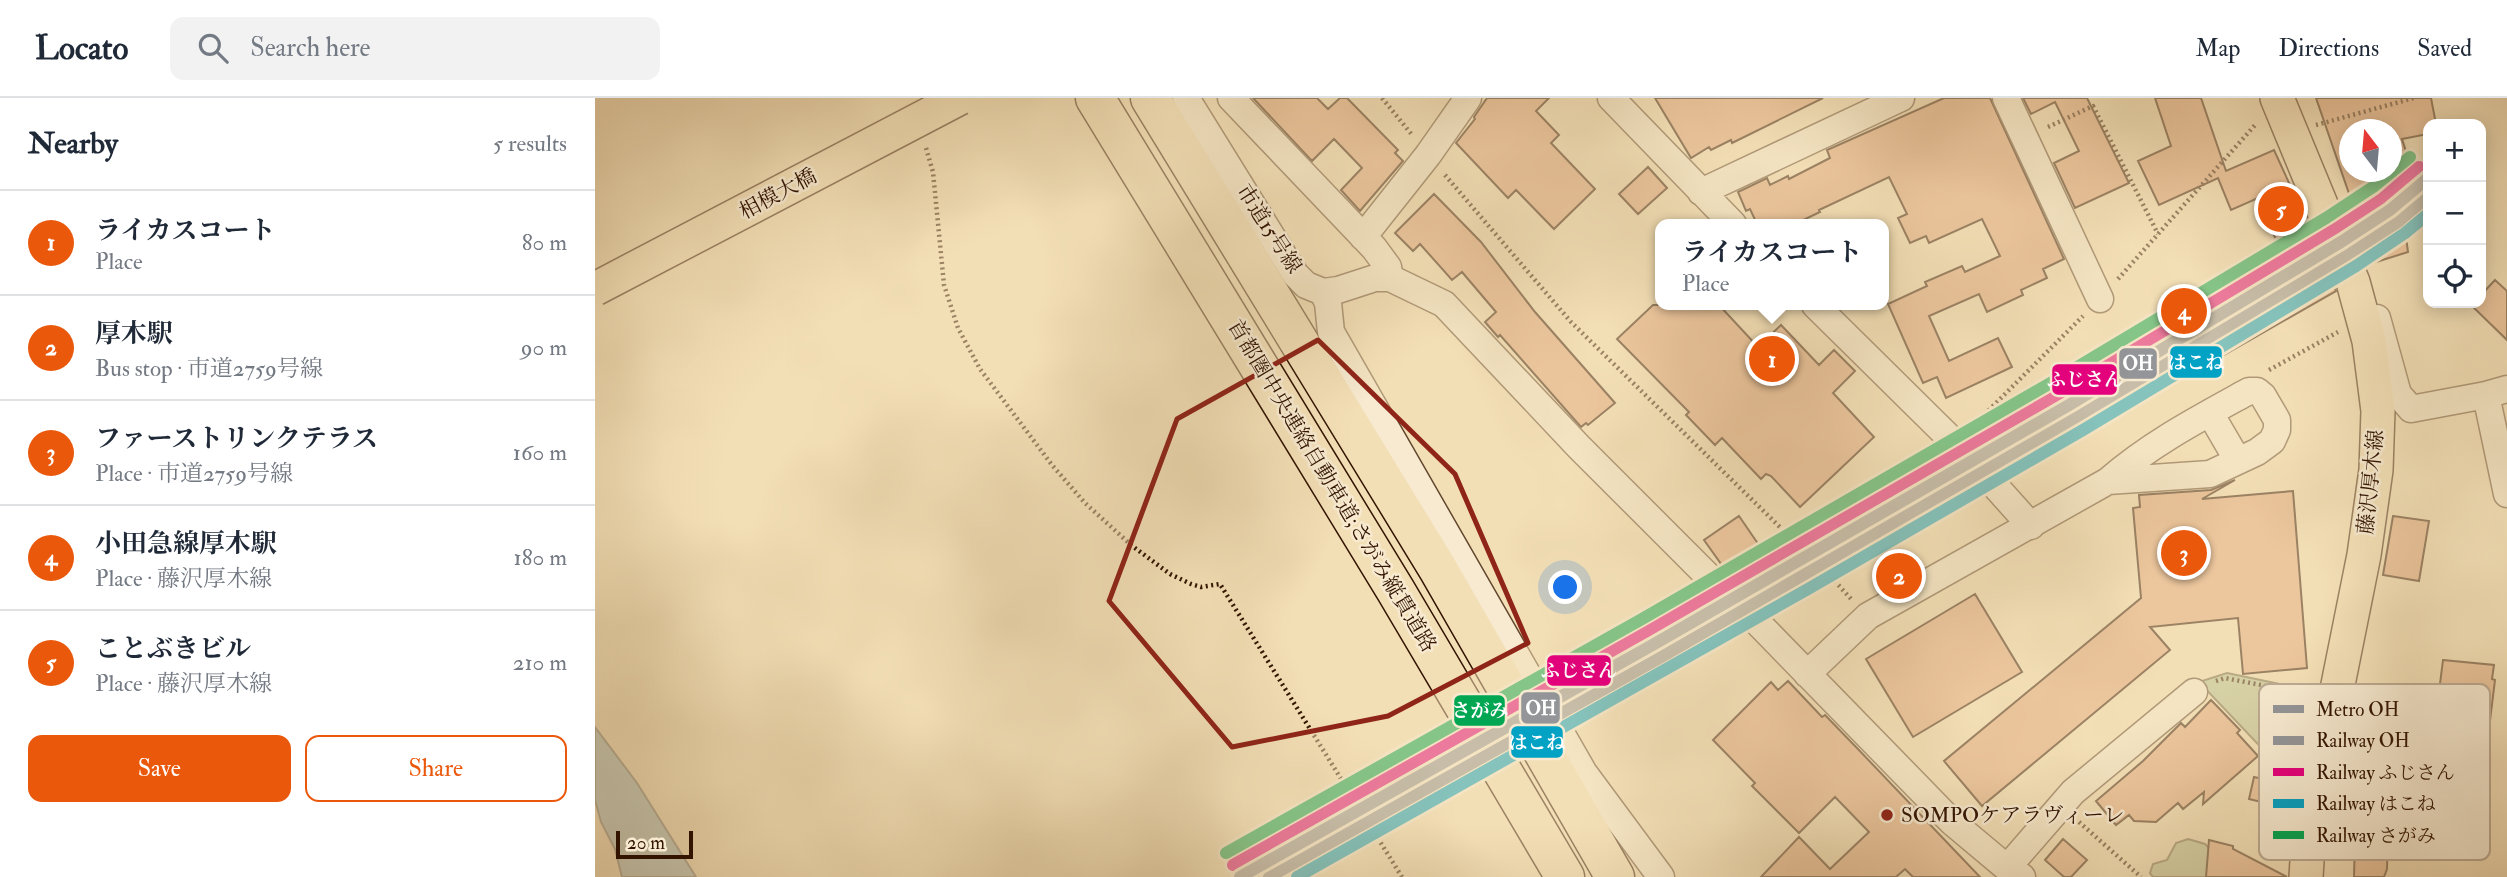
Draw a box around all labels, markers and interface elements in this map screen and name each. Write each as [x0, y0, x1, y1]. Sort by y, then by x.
search box [170, 17, 660, 80]
text: Locato [35, 28, 128, 69]
icon: search [194, 29, 232, 67]
text: Search here [250, 32, 370, 64]
text: Map [2195, 33, 2240, 64]
text: Directions [2278, 33, 2379, 64]
text: Saved [2417, 33, 2472, 64]
north arrow [2339, 119, 2402, 182]
map controls [2423, 119, 2486, 308]
button: + [2423, 119, 2486, 182]
text: Nearby [28, 125, 118, 162]
text: 5 results [493, 129, 567, 158]
street label: 相模大橋 [735, 162, 821, 226]
street label: 市道15号線 [1230, 179, 1308, 279]
button: − [2423, 182, 2486, 245]
pin: 5 [2258, 183, 2304, 235]
text: ライカスコート [95, 215, 275, 247]
popup [1655, 219, 1889, 310]
text: 1 [47, 228, 55, 257]
text: 80 m [522, 228, 567, 257]
text: ライカスコート [1682, 237, 1862, 269]
button: locate [2423, 245, 2486, 308]
text: Place [95, 247, 143, 276]
text: Place [1682, 269, 1729, 298]
pin: 4 [2161, 285, 2207, 337]
street label: 首都圏中央連絡自動車道;さがみ縦貫道路 [1222, 315, 1442, 657]
text: 厚木駅 [95, 318, 173, 350]
text: 2 [45, 333, 57, 362]
text: 90 m [521, 333, 567, 362]
pin: 1 [1749, 333, 1795, 385]
line badge: はこね [2169, 345, 2223, 379]
line badge: OH [2118, 347, 2158, 380]
text: はこね [2167, 351, 2225, 375]
text: OH [2123, 352, 2154, 376]
text: Bus stop · 市道2759号線 [95, 354, 323, 383]
line badge: ふじさん [2051, 363, 2118, 396]
text: ふじさん [2047, 368, 2123, 392]
text: ファーストリンクテラス [95, 423, 378, 455]
street label: 藤沢厚木線 [2352, 428, 2390, 536]
text: 3 [47, 438, 55, 467]
text: 160 m [513, 438, 567, 467]
text: Place · 市道2759号線 [95, 459, 293, 488]
pin: 3 [2161, 527, 2207, 579]
text: 小田急線厚木駅 [95, 528, 277, 560]
text: 4 [45, 543, 57, 572]
text: 180 m [514, 543, 567, 572]
pin: 2 [1876, 550, 1922, 602]
text: Place · 藤沢厚木線 [95, 564, 272, 593]
your location [1548, 570, 1582, 604]
text: ことぶきビル [95, 633, 251, 665]
text: 5 [46, 648, 56, 677]
text: 210 m [513, 648, 567, 677]
line badge: ふじさん [1546, 654, 1612, 687]
text: ふじさん [1541, 659, 1617, 683]
text: Place · 藤沢厚木線 [95, 669, 272, 698]
legend [2259, 684, 2490, 860]
line badge: OH [1520, 691, 1561, 725]
line badge: さがみ [1453, 694, 1506, 727]
text: OH [1526, 697, 1557, 721]
text: Metro OH [2316, 698, 2399, 722]
text: さがみ [1451, 699, 1509, 723]
line badge: はこね [1510, 725, 1564, 759]
text: Railway OH [2316, 729, 2410, 753]
text: はこね [1508, 731, 1566, 755]
button: Save [28, 735, 291, 802]
button: Share [305, 735, 567, 802]
text: Railway ふじさん [2316, 761, 2455, 785]
text: Railway はこね [2316, 792, 2436, 816]
place label: SOMPOケアラヴィーレ [1901, 802, 2125, 829]
marker: SOMPOケアラヴィーレ [1879, 807, 1895, 823]
text: Railway さがみ [2316, 824, 2436, 848]
scale bar [616, 828, 693, 860]
text: 20 m [627, 831, 665, 855]

